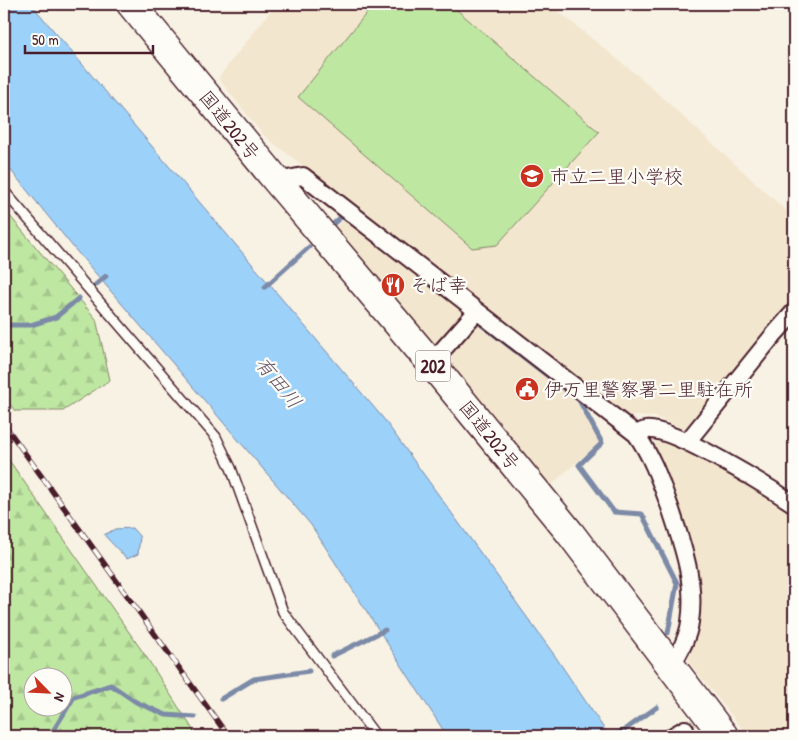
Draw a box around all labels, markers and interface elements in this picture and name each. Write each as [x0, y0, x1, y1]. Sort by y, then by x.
scale bar [25, 22, 152, 54]
text: 50 m [32, 29, 59, 50]
street label: 国道202号 [194, 84, 266, 166]
school or university icon: 市立二里小学校 [519, 163, 545, 189]
place label: 市立二里小学校 [550, 163, 683, 189]
restaurant icon: そば幸 [380, 272, 406, 298]
place label: そば幸 [410, 272, 467, 298]
water label: 有田川 [250, 350, 308, 414]
road number: 202 [416, 351, 450, 382]
public building icon: 伊万里警察署二里駐在所 [514, 376, 540, 402]
place label: 伊万里警察署二里駐在所 [544, 376, 753, 402]
street label: 国道202号 [454, 394, 526, 476]
north arrow [22, 668, 72, 718]
text: N [50, 690, 71, 705]

